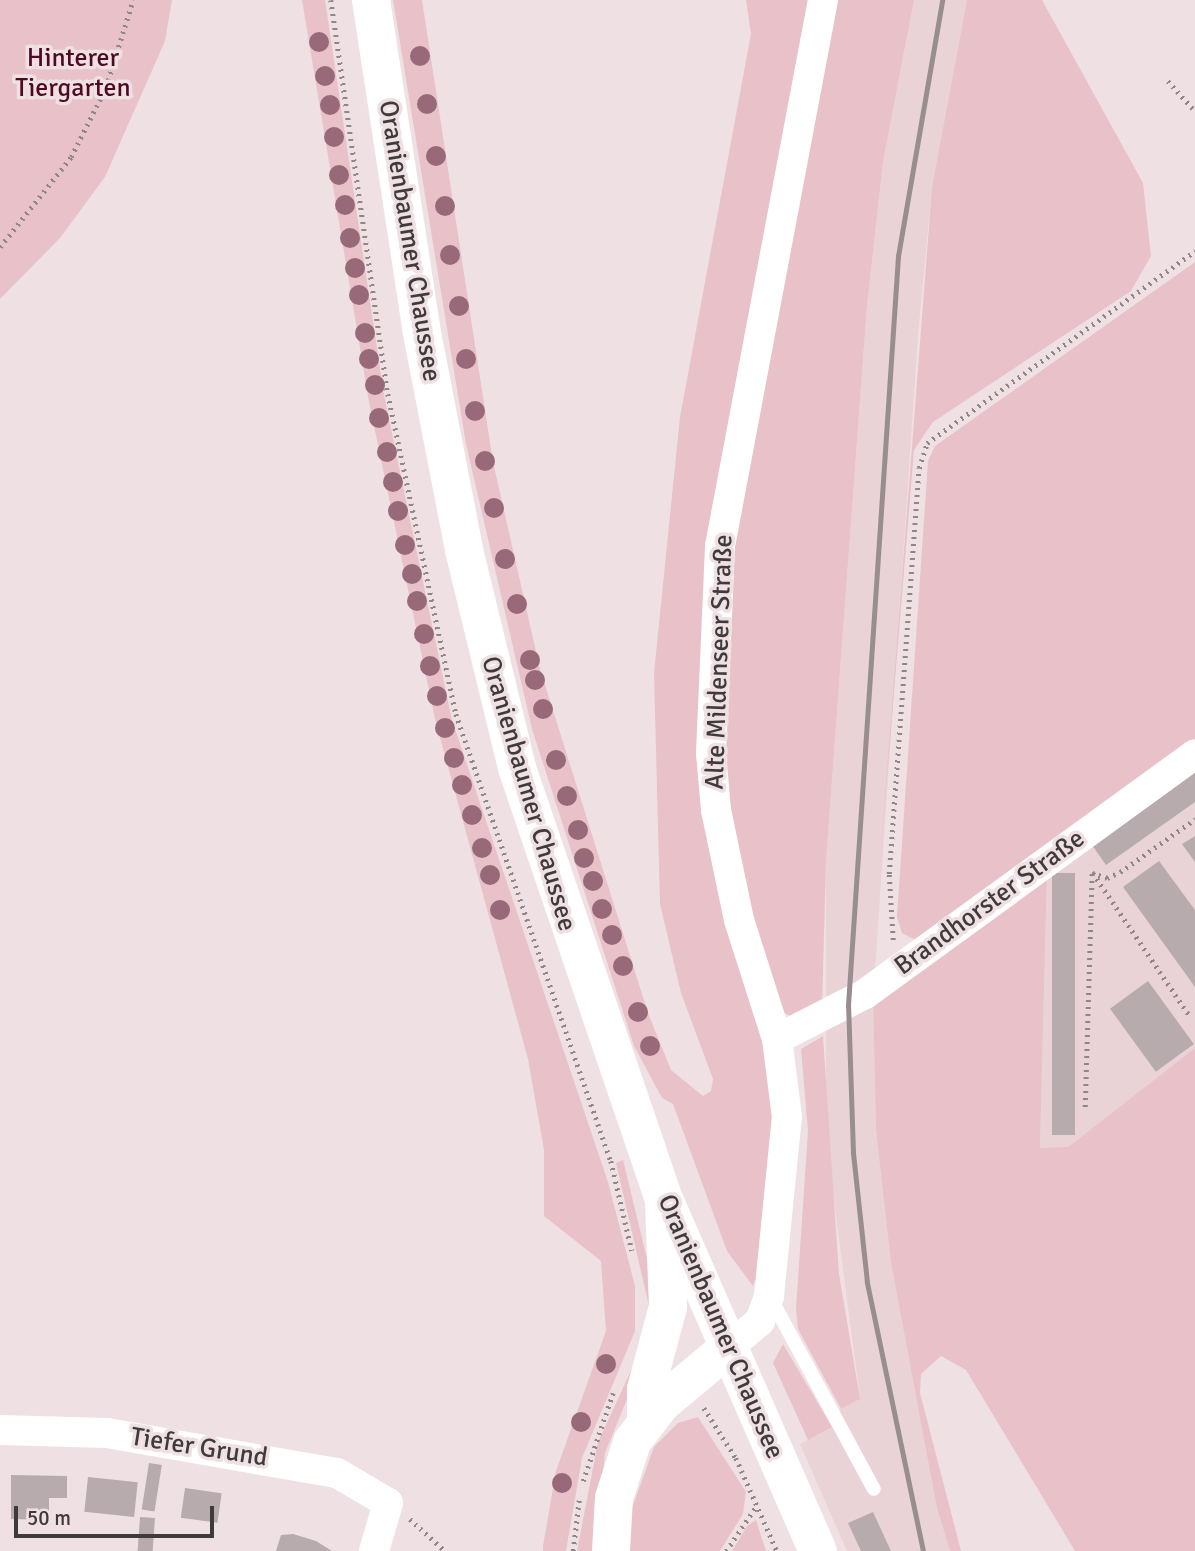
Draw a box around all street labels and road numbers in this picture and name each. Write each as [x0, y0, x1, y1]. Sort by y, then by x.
street label: Oranienbaumer Chaussee [371, 98, 447, 384]
street label: Alte Mildenseer Straße [700, 534, 740, 790]
street label: Oranienbaumer Chaussee [474, 653, 582, 935]
street label: Brandhorster Straße [889, 824, 1091, 982]
street label: Oranienbaumer Chaussee [650, 1190, 790, 1464]
street label: Tiefer Grund [128, 1422, 270, 1474]

